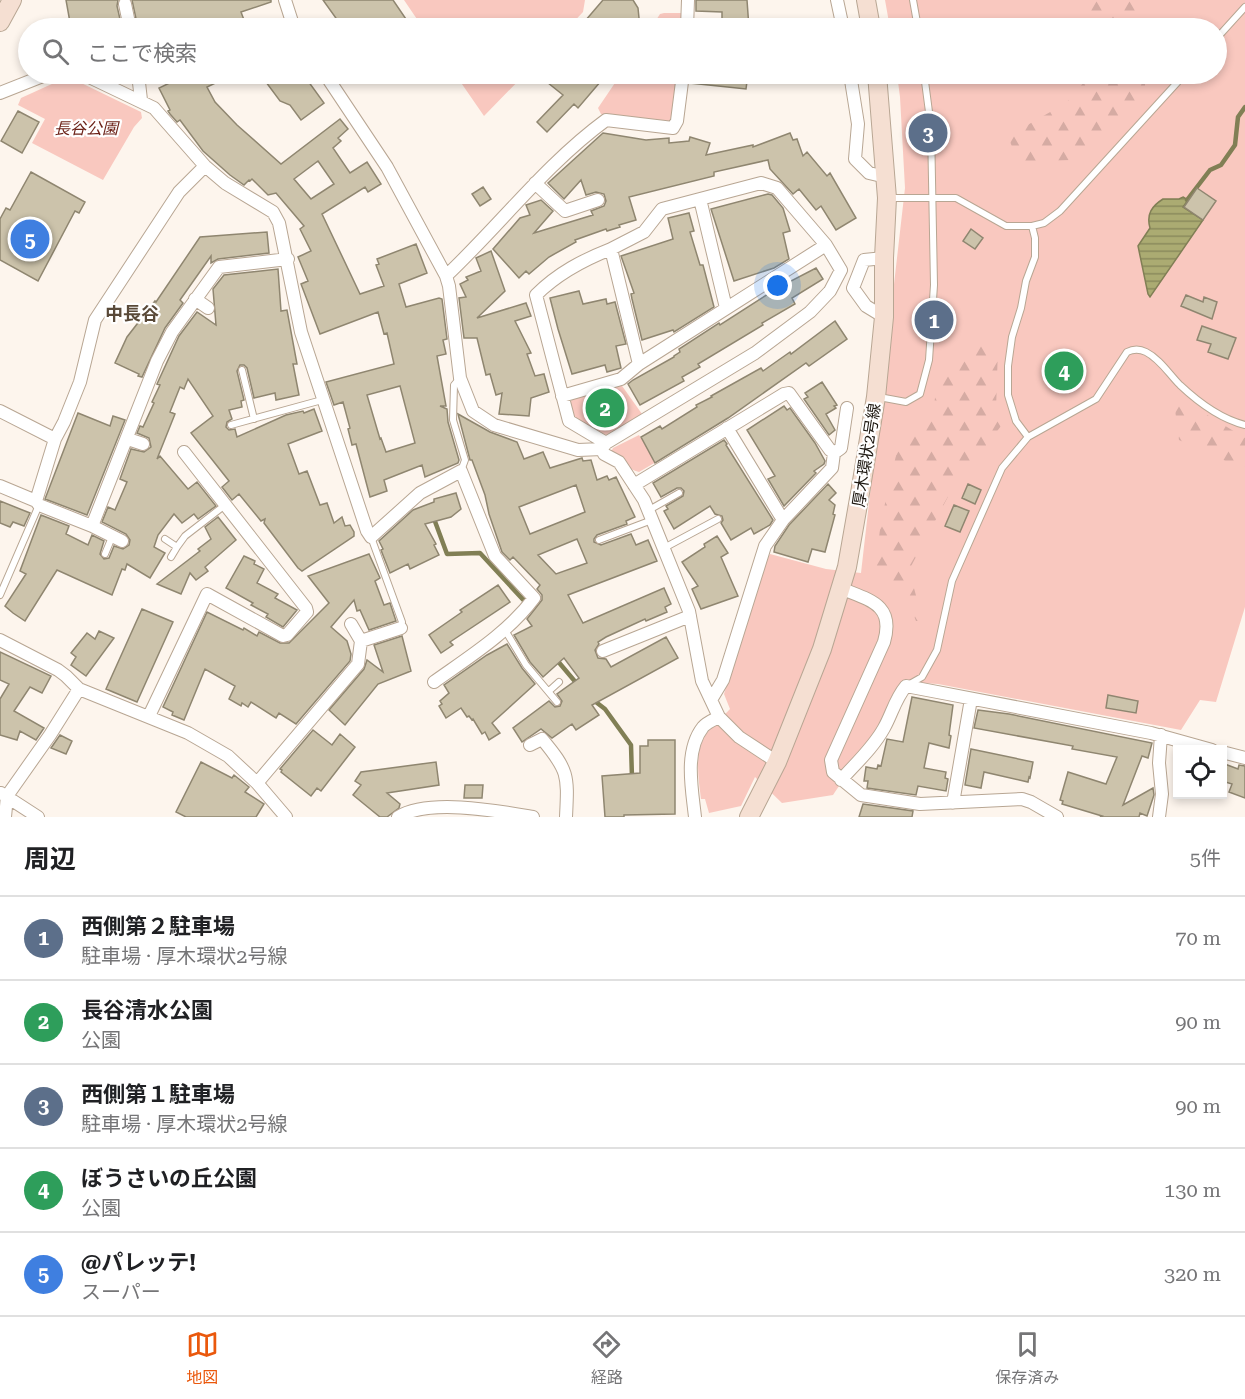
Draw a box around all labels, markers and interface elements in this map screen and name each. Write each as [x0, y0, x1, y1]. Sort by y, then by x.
search box [18, 18, 1227, 84]
icon: search [39, 35, 72, 68]
text: ここで検索 [87, 41, 197, 66]
pin: 3 [908, 110, 948, 156]
park label: 長谷公園 [54, 119, 120, 138]
pin: 5 [10, 216, 50, 262]
your location [763, 271, 792, 300]
pin: 1 [914, 298, 954, 342]
district label: 中長谷 [105, 303, 159, 324]
pin: 4 [1044, 348, 1084, 394]
pin: 2 [586, 386, 624, 430]
street label: 厚木環状2号線 [849, 402, 884, 508]
map controls [1173, 745, 1227, 799]
button: locate [1173, 745, 1227, 799]
text: 周辺 [24, 844, 76, 874]
text: 5件 [1190, 846, 1221, 870]
text: 西側第２駐車場 [81, 914, 235, 939]
text: 1 [38, 926, 49, 950]
text: 70 m [1175, 926, 1221, 950]
text: 駐車場 · 厚木環状2号線 [81, 944, 287, 968]
text: 長谷清水公園 [81, 998, 213, 1023]
text: 2 [38, 1010, 49, 1034]
text: 90 m [1175, 1010, 1221, 1034]
text: 公園 [81, 1028, 121, 1052]
text: 西側第１駐車場 [81, 1082, 235, 1107]
text: 3 [38, 1094, 49, 1118]
text: 90 m [1175, 1094, 1221, 1118]
text: 駐車場 · 厚木環状2号線 [81, 1112, 287, 1136]
text: ぼうさいの丘公園 [81, 1166, 257, 1191]
text: 4 [38, 1178, 49, 1202]
text: 130 m [1164, 1178, 1221, 1202]
text: 公園 [81, 1196, 121, 1220]
text: @パレッテ! [81, 1250, 196, 1275]
text: 5 [38, 1262, 49, 1286]
text: 320 m [1164, 1262, 1221, 1286]
text: スーパー [81, 1280, 161, 1304]
tab: 地図 [186, 1328, 219, 1388]
tab: 経路 [590, 1328, 623, 1388]
tab: 保存済み [995, 1328, 1059, 1388]

